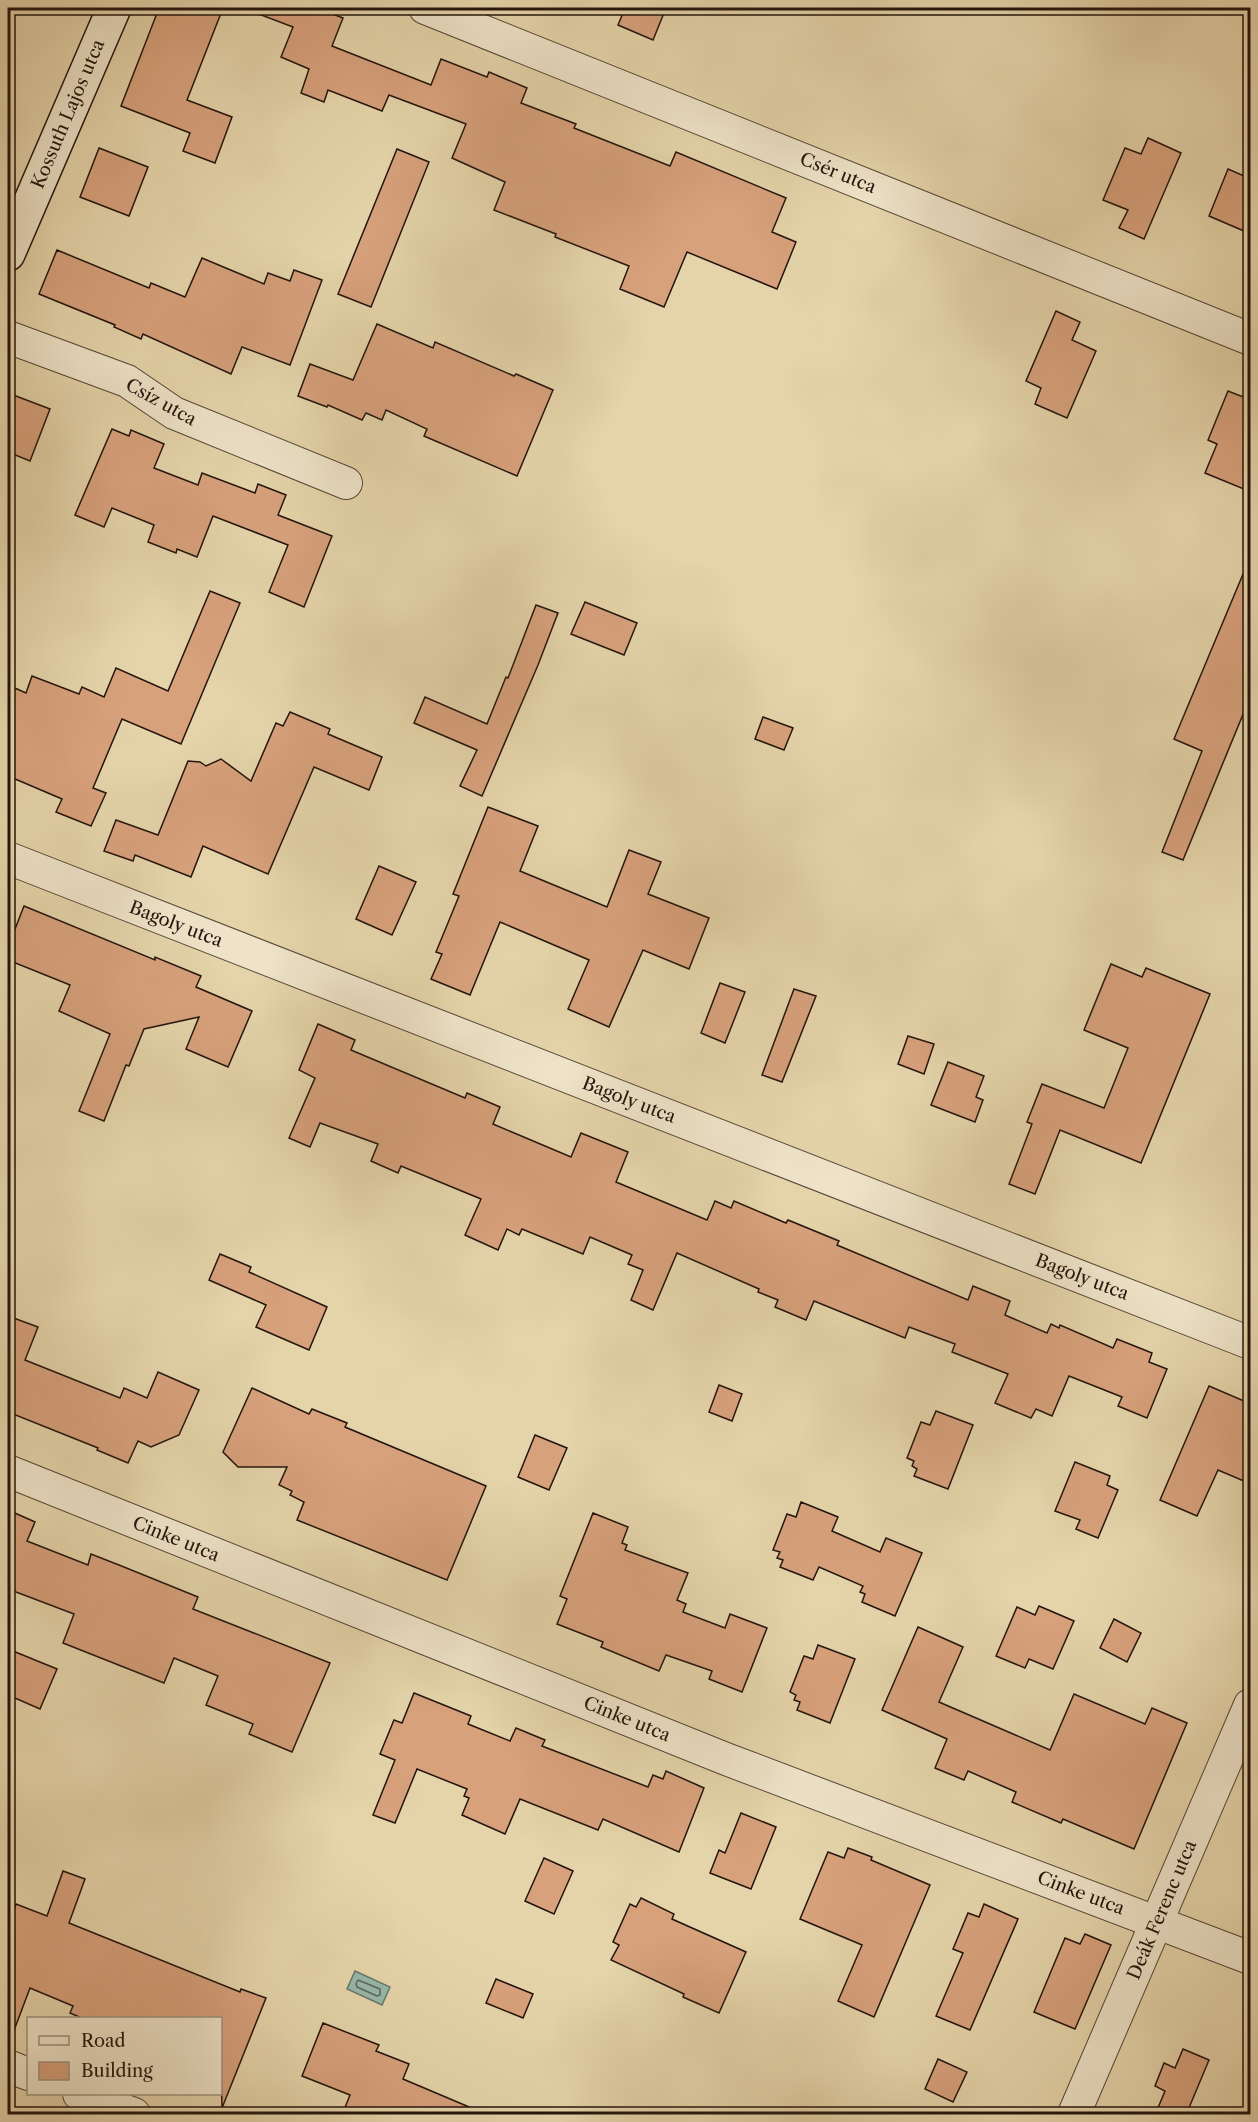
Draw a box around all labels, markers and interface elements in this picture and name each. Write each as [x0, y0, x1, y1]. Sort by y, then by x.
street label: Kossuth Lajos utca [27, 36, 110, 192]
street label: Csér utca [797, 148, 880, 198]
street label: Csíz utca [122, 374, 201, 431]
street label: Bagoly utca [126, 896, 226, 952]
street label: Bagoly utca [579, 1072, 679, 1128]
street label: Bagoly utca [1032, 1249, 1132, 1305]
street label: Cinke utca [129, 1512, 223, 1567]
street label: Cinke utca [580, 1692, 674, 1747]
street label: Deák Ferenc utca [1123, 1836, 1202, 1983]
street label: Cinke utca [1034, 1866, 1128, 1920]
legend [27, 2017, 222, 2095]
text: Road [81, 2030, 126, 2052]
text: Building [81, 2060, 153, 2082]

